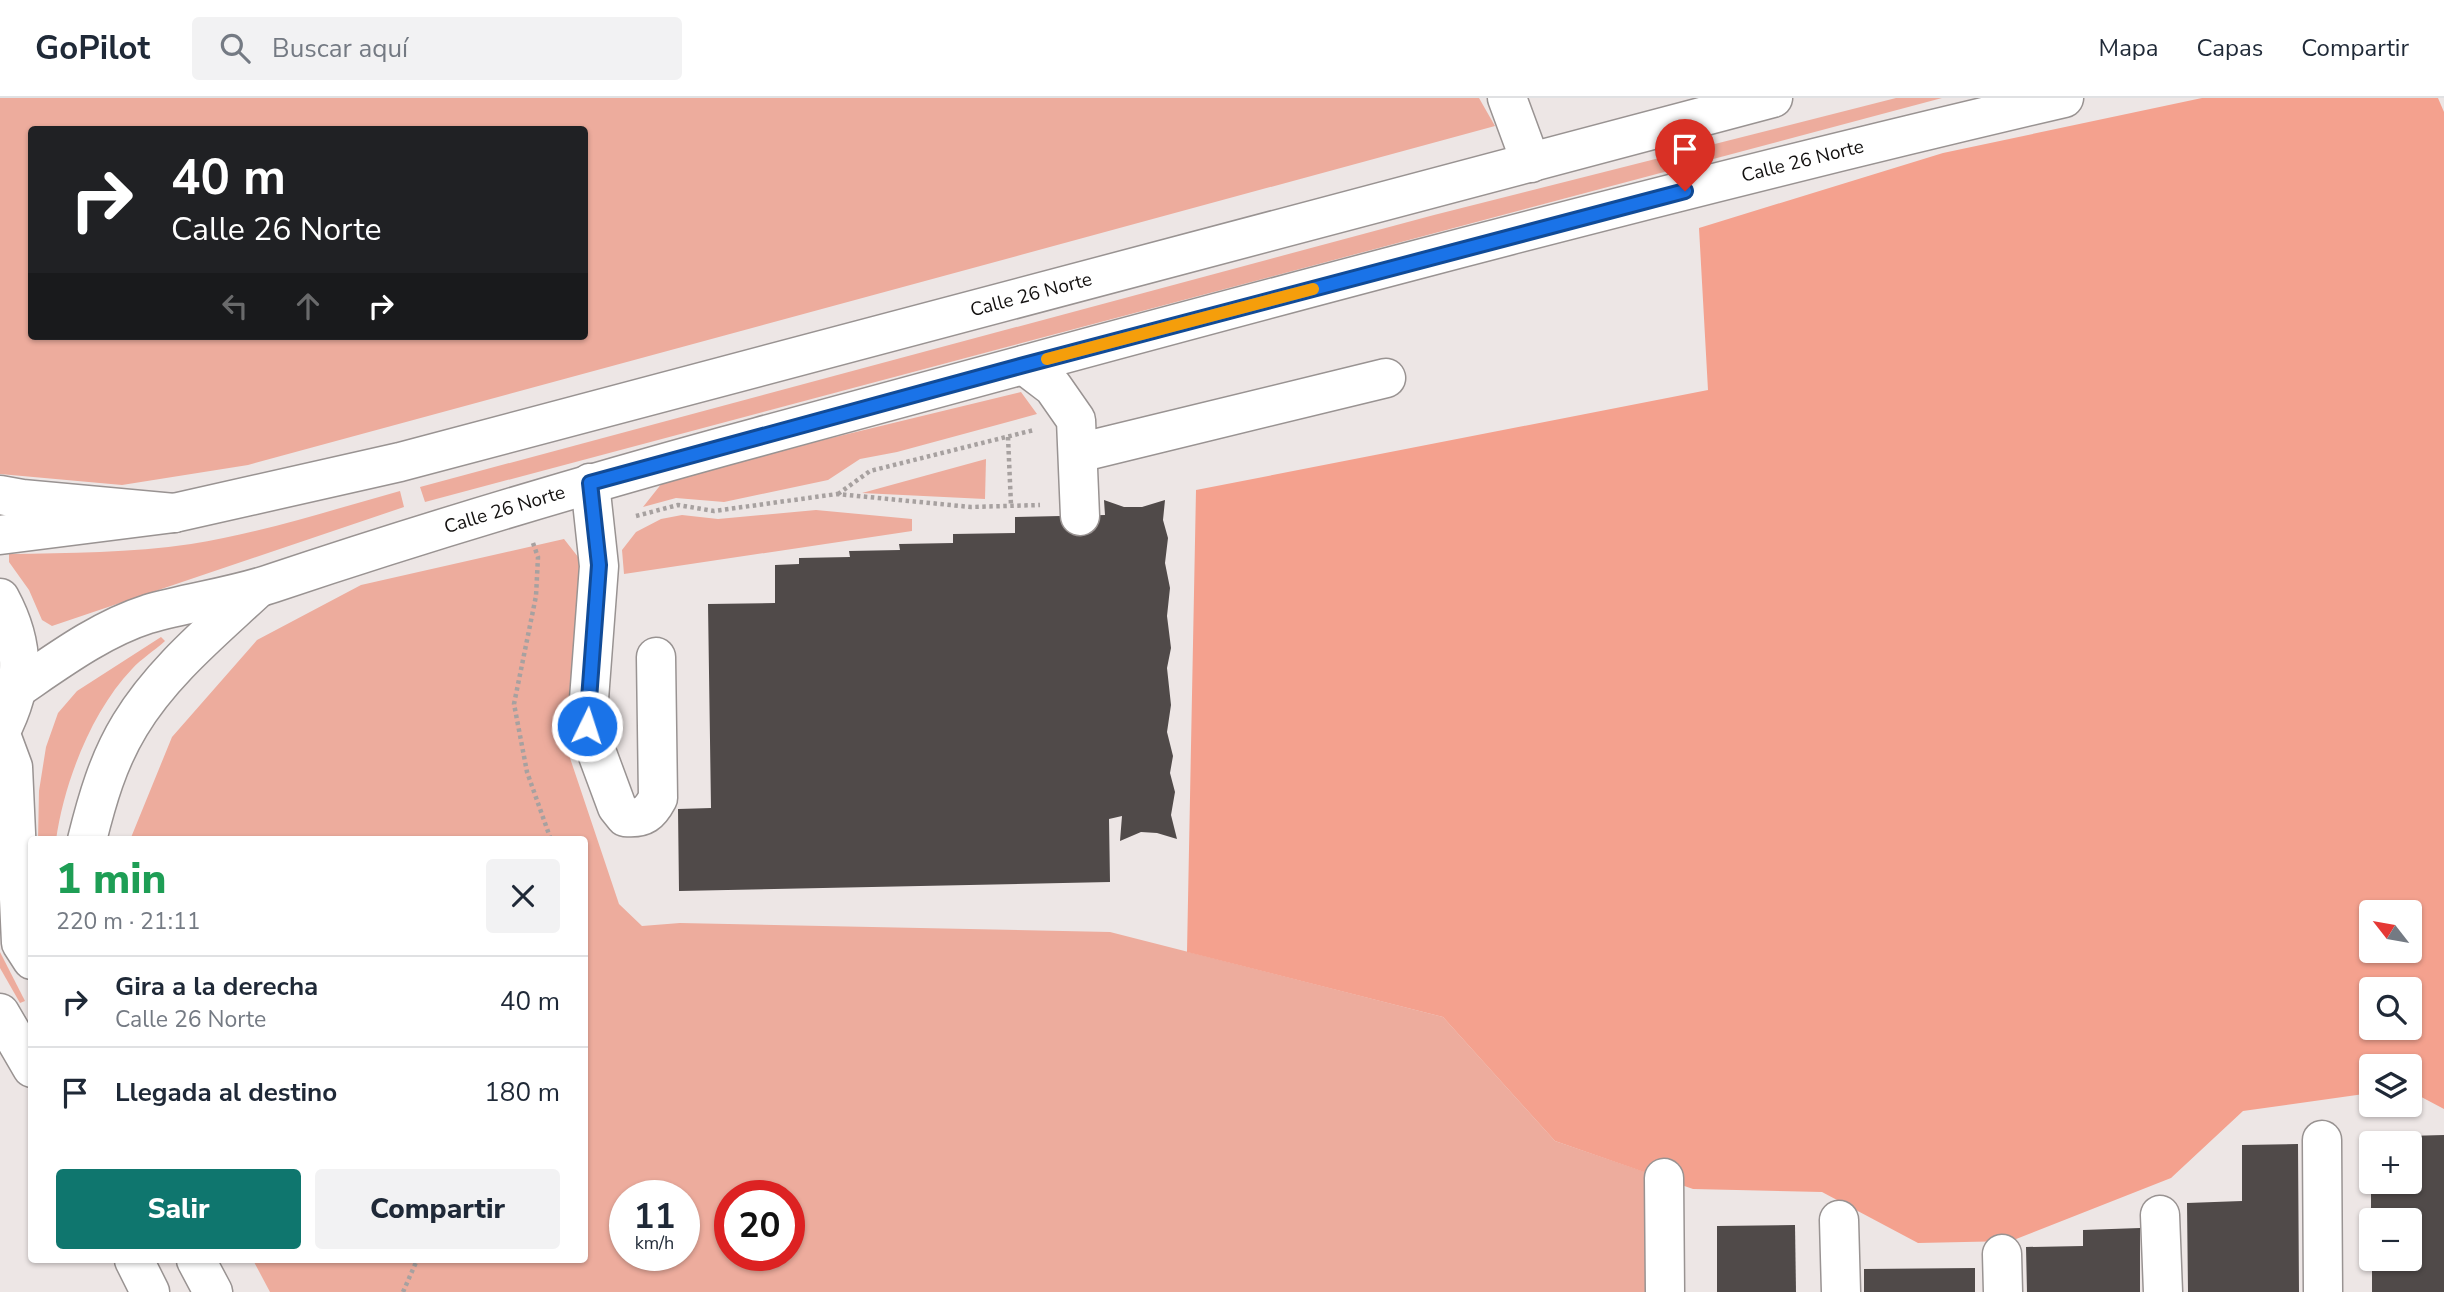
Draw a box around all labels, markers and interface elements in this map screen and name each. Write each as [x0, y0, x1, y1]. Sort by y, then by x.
search box [192, 17, 682, 80]
text: GoPilot [35, 26, 150, 71]
icon: search [216, 29, 254, 67]
text: Buscar aquí [272, 31, 408, 66]
text: Mapa [2099, 32, 2159, 64]
text: Capas [2197, 32, 2263, 64]
text: Compartir [2301, 32, 2409, 64]
pin [1655, 119, 1715, 191]
icon: arrive [1666, 130, 1704, 168]
street label: Calle 26 Norte [1739, 133, 1866, 189]
text: 40 m [171, 144, 286, 211]
icon: right [56, 154, 147, 245]
text: Calle 26 Norte [171, 208, 381, 251]
street label: Calle 26 Norte [967, 266, 1095, 323]
icon: left [216, 287, 254, 325]
icon: ahead [289, 287, 327, 325]
icon: right [362, 287, 400, 325]
street label: Calle 26 Norte [441, 479, 568, 540]
position arrow [550, 689, 624, 763]
text: 1 min [56, 851, 166, 908]
button: close [486, 859, 560, 933]
north arrow [2359, 900, 2422, 962]
map controls [2359, 900, 2422, 1271]
text: 220 m · 21:11 [56, 906, 201, 937]
text: Gira a la derecha [115, 969, 318, 1004]
button: search [2359, 977, 2422, 1040]
icon: right [56, 983, 94, 1021]
text: 40 m [500, 984, 560, 1019]
text: Calle 26 Norte [115, 1004, 266, 1035]
button: layers [2359, 1054, 2422, 1117]
icon: arrive [56, 1074, 94, 1112]
text: Llegada al destino [115, 1075, 337, 1110]
text: 180 m [484, 1075, 560, 1110]
button: + [2359, 1131, 2422, 1194]
button: Salir [56, 1169, 301, 1249]
button: Compartir [315, 1169, 560, 1249]
speed limit sign: 20 [714, 1180, 805, 1271]
text: 11 [633, 1193, 676, 1240]
button: − [2359, 1208, 2422, 1271]
text: km/h [635, 1231, 674, 1255]

